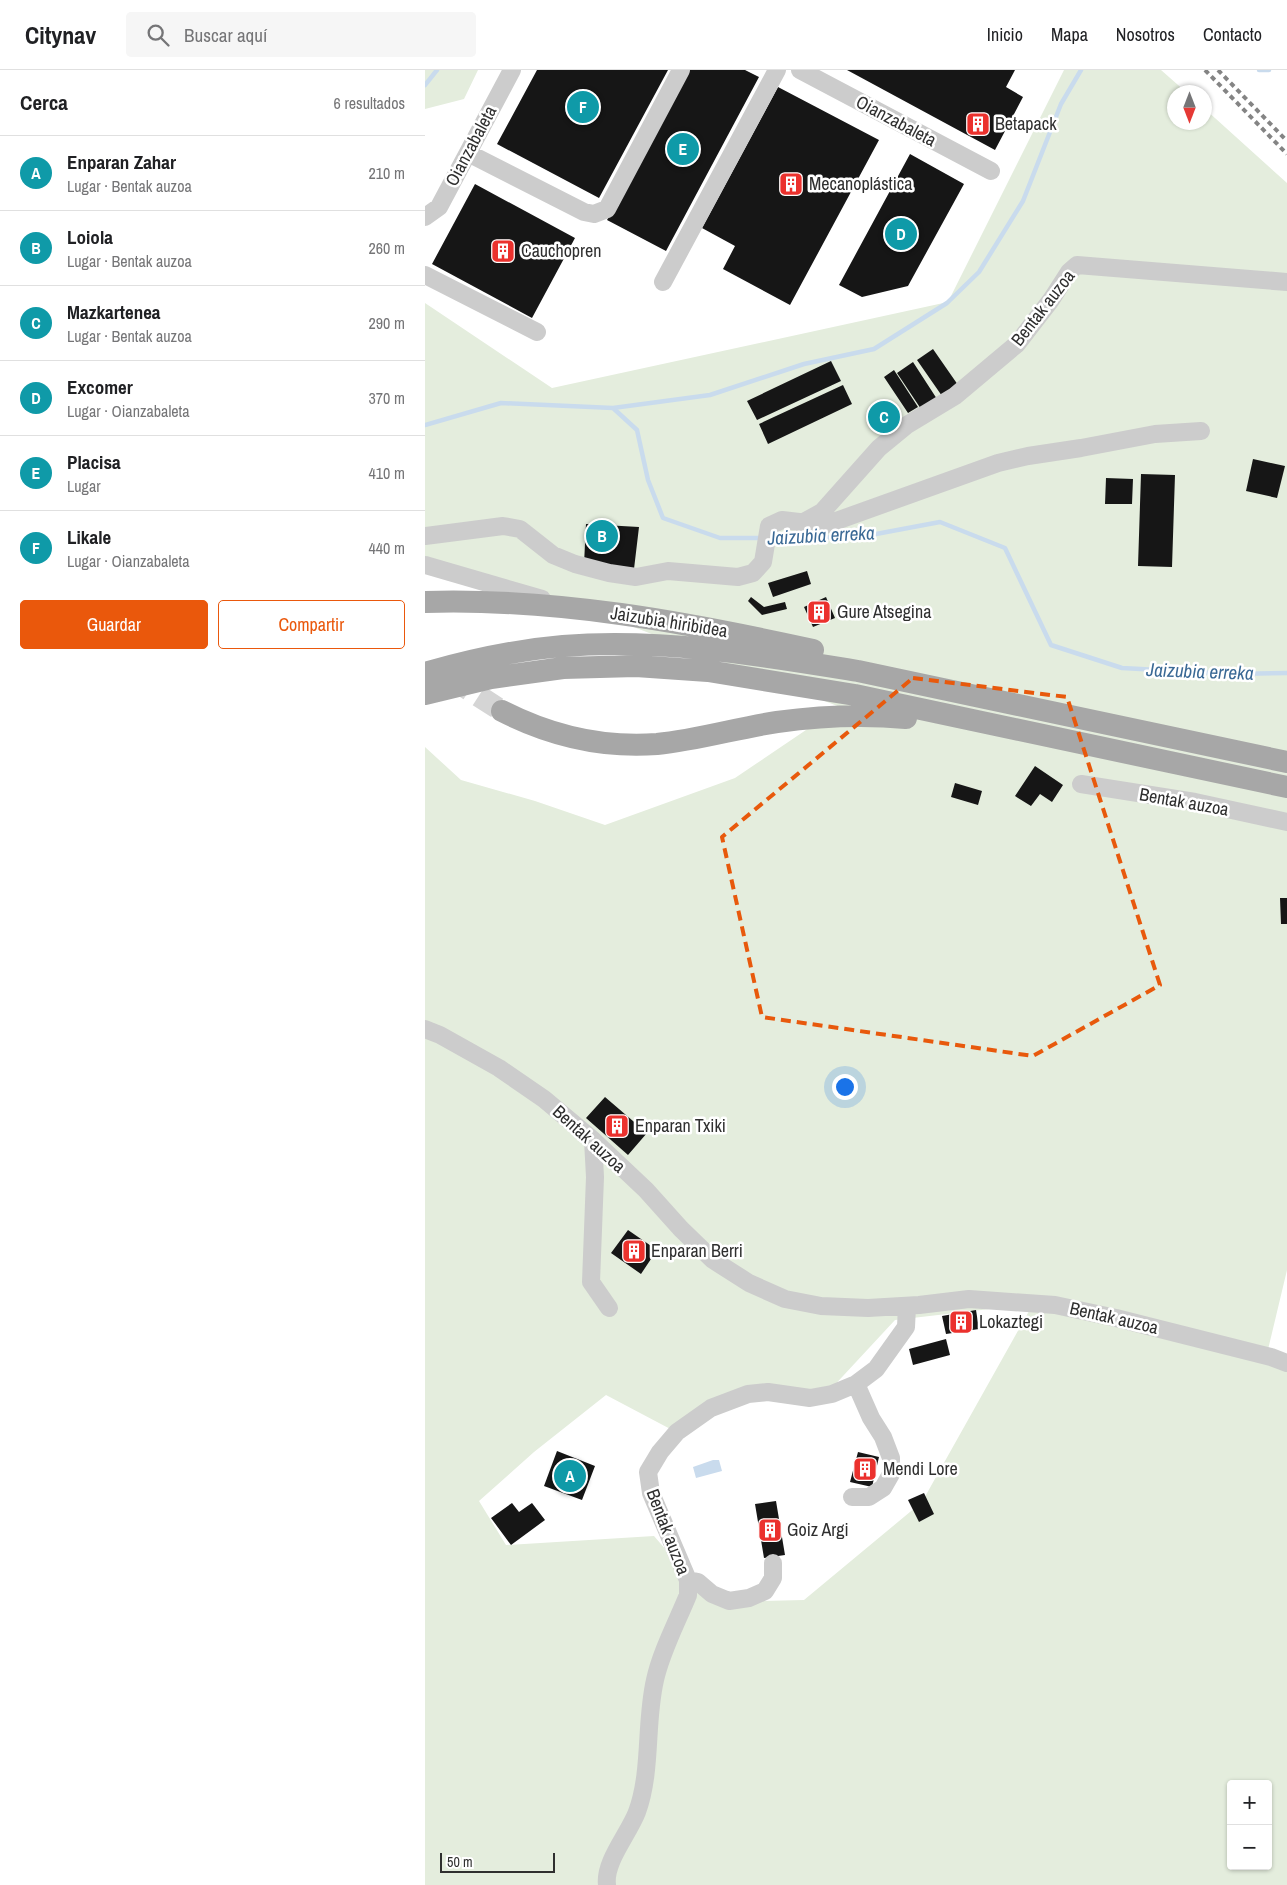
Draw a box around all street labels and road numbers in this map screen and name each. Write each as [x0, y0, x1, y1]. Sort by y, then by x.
street label: Oianzabaleta [852, 89, 941, 152]
street label: Oianzabaleta [439, 101, 502, 190]
street label: Bentak auzoa [1005, 264, 1080, 351]
street label: Jaizubia hiribidea [609, 600, 729, 643]
street label: Bentak auzoa [1137, 781, 1231, 822]
street label: Bentak auzoa [547, 1099, 631, 1178]
street label: Bentak auzoa [1067, 1295, 1161, 1340]
street label: Bentak auzoa [641, 1485, 696, 1578]

